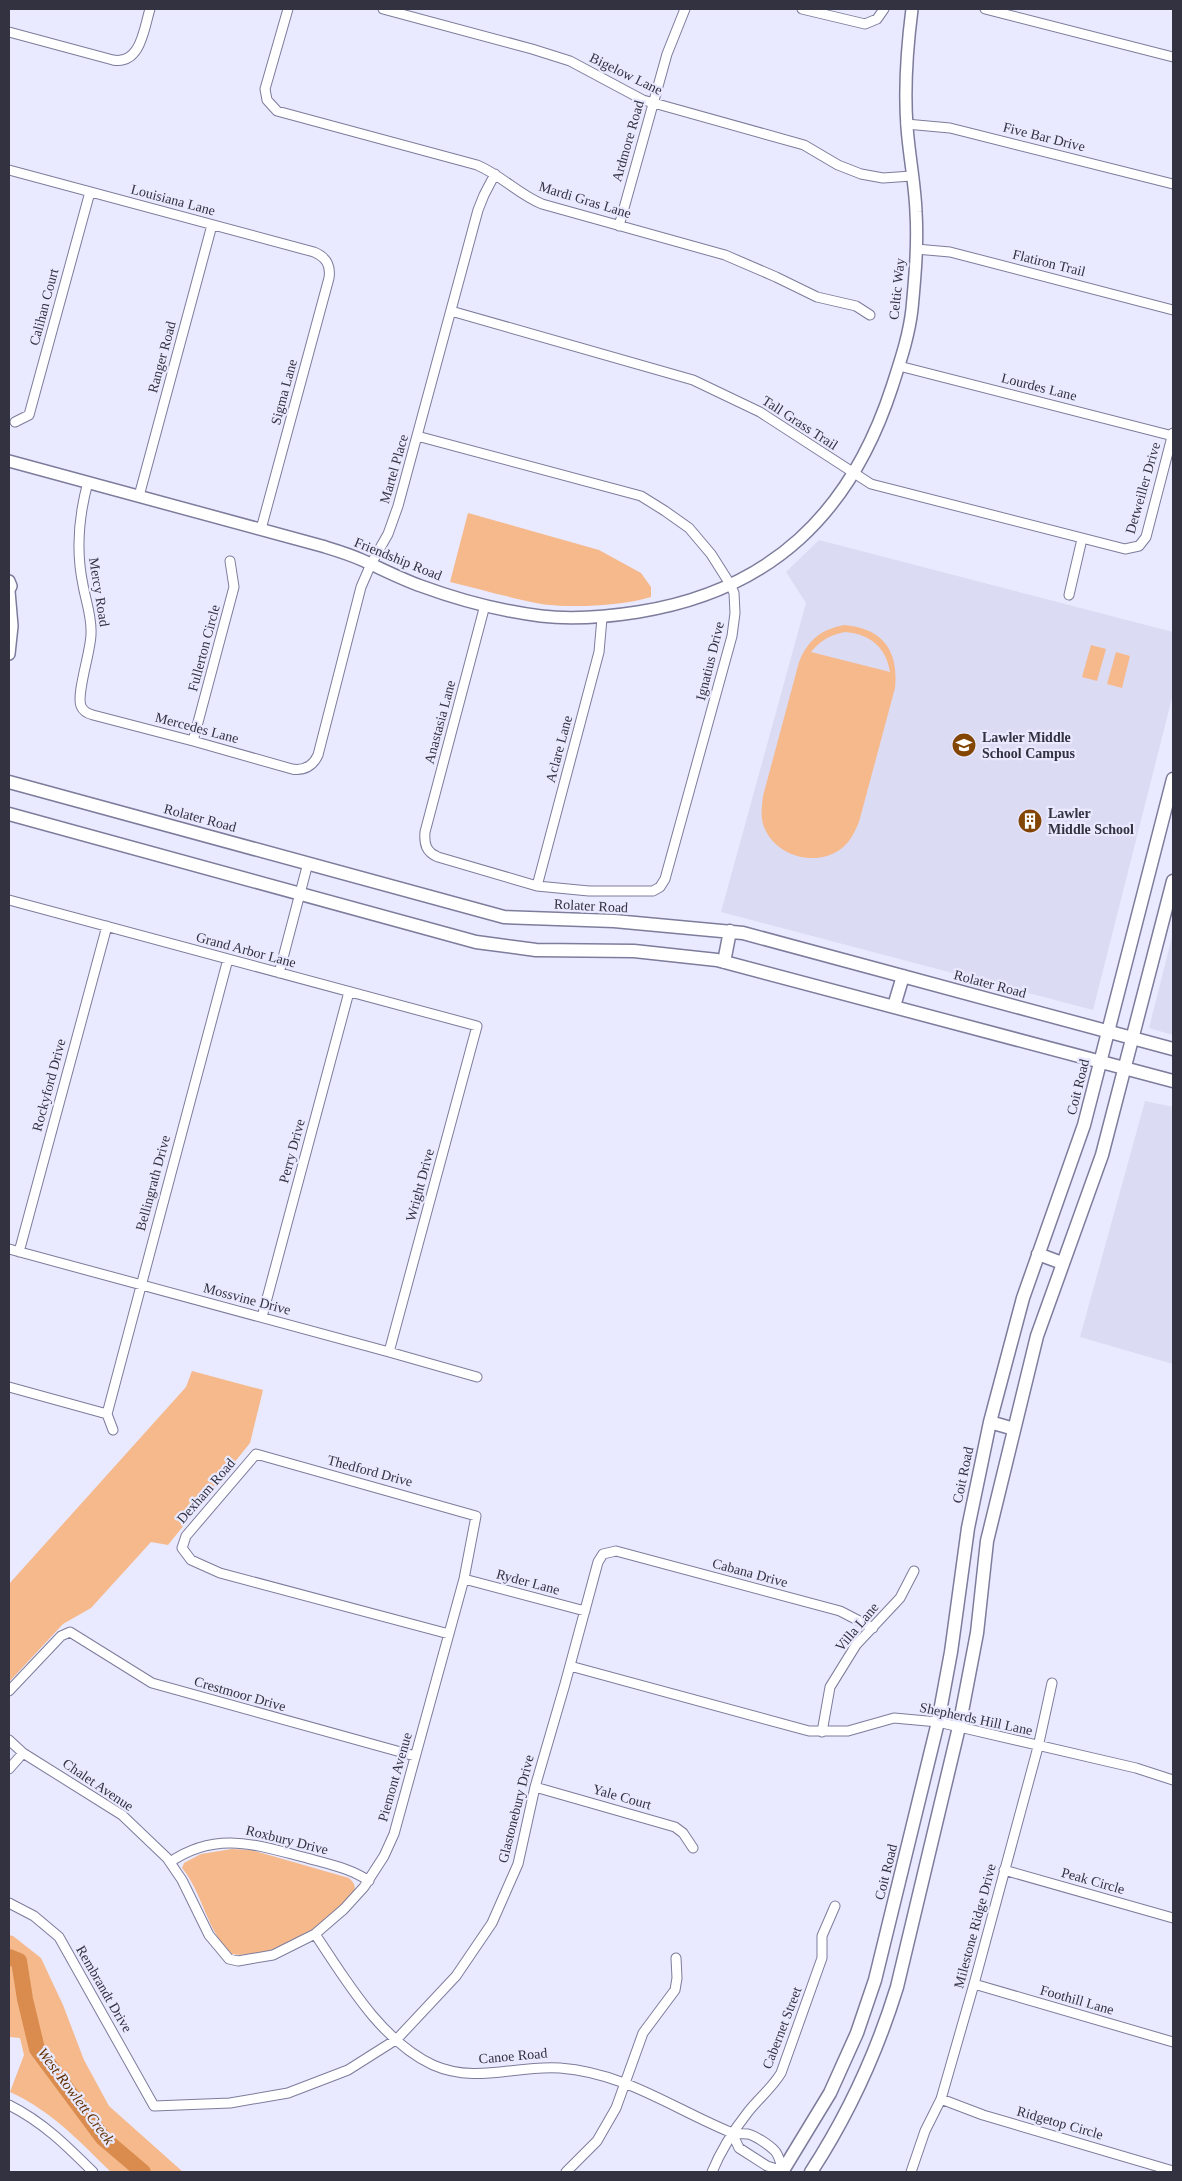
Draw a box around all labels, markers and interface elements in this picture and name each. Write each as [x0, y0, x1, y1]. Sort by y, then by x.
street label: Bigelow Lane [587, 50, 665, 98]
street label: Ardmore Road [609, 99, 647, 183]
street label: Five Bar Drive [1001, 120, 1087, 154]
street label: Mardi Gras Lane [537, 179, 633, 221]
street label: Louisiana Lane [129, 182, 217, 218]
street label: Flatiron Trail [1011, 247, 1087, 279]
street label: Celtic Way [886, 257, 908, 321]
street label: Calihan Court [27, 267, 61, 347]
street label: Ranger Road [145, 320, 179, 394]
street label: Sigma Lane [268, 358, 300, 426]
street label: Lourdes Lane [1000, 370, 1078, 404]
street label: Tall Grass Trail [759, 393, 841, 453]
street label: Martel Place [377, 433, 411, 505]
street label: Detweiller Drive [1123, 441, 1163, 535]
street label: Friendship Road [352, 535, 444, 583]
street label: Mercy Road [86, 556, 112, 628]
street label: Fullerton Circle [185, 603, 223, 693]
street label: Ignatius Drive [693, 620, 727, 702]
street label: Anastasia Lane [422, 679, 458, 765]
street label: Mercedes Lane [154, 710, 240, 746]
street label: Aclare Lane [543, 714, 575, 784]
place label: Lawler Middle School Campus [982, 730, 1076, 761]
school or university icon: Lawler Middle School Campus [951, 732, 977, 758]
street label: Rolater Road [162, 801, 238, 835]
place label: Lawler Middle School [1048, 806, 1134, 837]
building icon: Lawler Middle School [1017, 808, 1043, 834]
street label: Rolater Road [554, 897, 628, 915]
street label: Grand Arbor Lane [194, 929, 298, 971]
street label: Rolater Road [952, 967, 1028, 1001]
street label: Rockyford Drive [29, 1037, 69, 1133]
street label: Coit Road [1064, 1057, 1092, 1117]
street label: Perry Drive [276, 1117, 308, 1185]
street label: Bellingrath Drive [133, 1134, 173, 1232]
street label: Wright Drive [403, 1147, 437, 1223]
street label: Mossvine Drive [202, 1280, 292, 1318]
street label: Coit Road [950, 1445, 976, 1505]
street label: Thedford Drive [326, 1452, 414, 1490]
street label: Dexham Road [174, 1456, 238, 1526]
street label: Cabana Drive [711, 1556, 789, 1590]
street label: Ryder Lane [495, 1566, 561, 1598]
street label: Villa Lane [832, 1600, 882, 1654]
street label: Crestmoor Drive [193, 1674, 287, 1714]
street label: Shepherds Hill Lane [918, 1700, 1034, 1738]
street label: Piemont Avenue [375, 1731, 415, 1823]
street label: Glastonebury Drive [495, 1753, 537, 1865]
street label: Chalet Avenue [60, 1756, 136, 1814]
street label: Yale Court [591, 1781, 653, 1813]
street label: Roxbury Drive [244, 1823, 330, 1857]
street label: Coit Road [872, 1842, 900, 1902]
street label: Milestone Ridge Drive [951, 1862, 999, 1990]
street label: Peak Circle [1060, 1865, 1126, 1897]
street label: Rembrandt Drive [73, 1943, 135, 2035]
street label: Foothill Lane [1038, 1982, 1116, 2018]
street label: Cabernet Street [759, 1985, 805, 2071]
water label: West Rowlett Creek [35, 2045, 118, 2148]
street label: Canoe Road [478, 2046, 548, 2066]
street label: Ridgetop Circle [1015, 2104, 1105, 2142]

